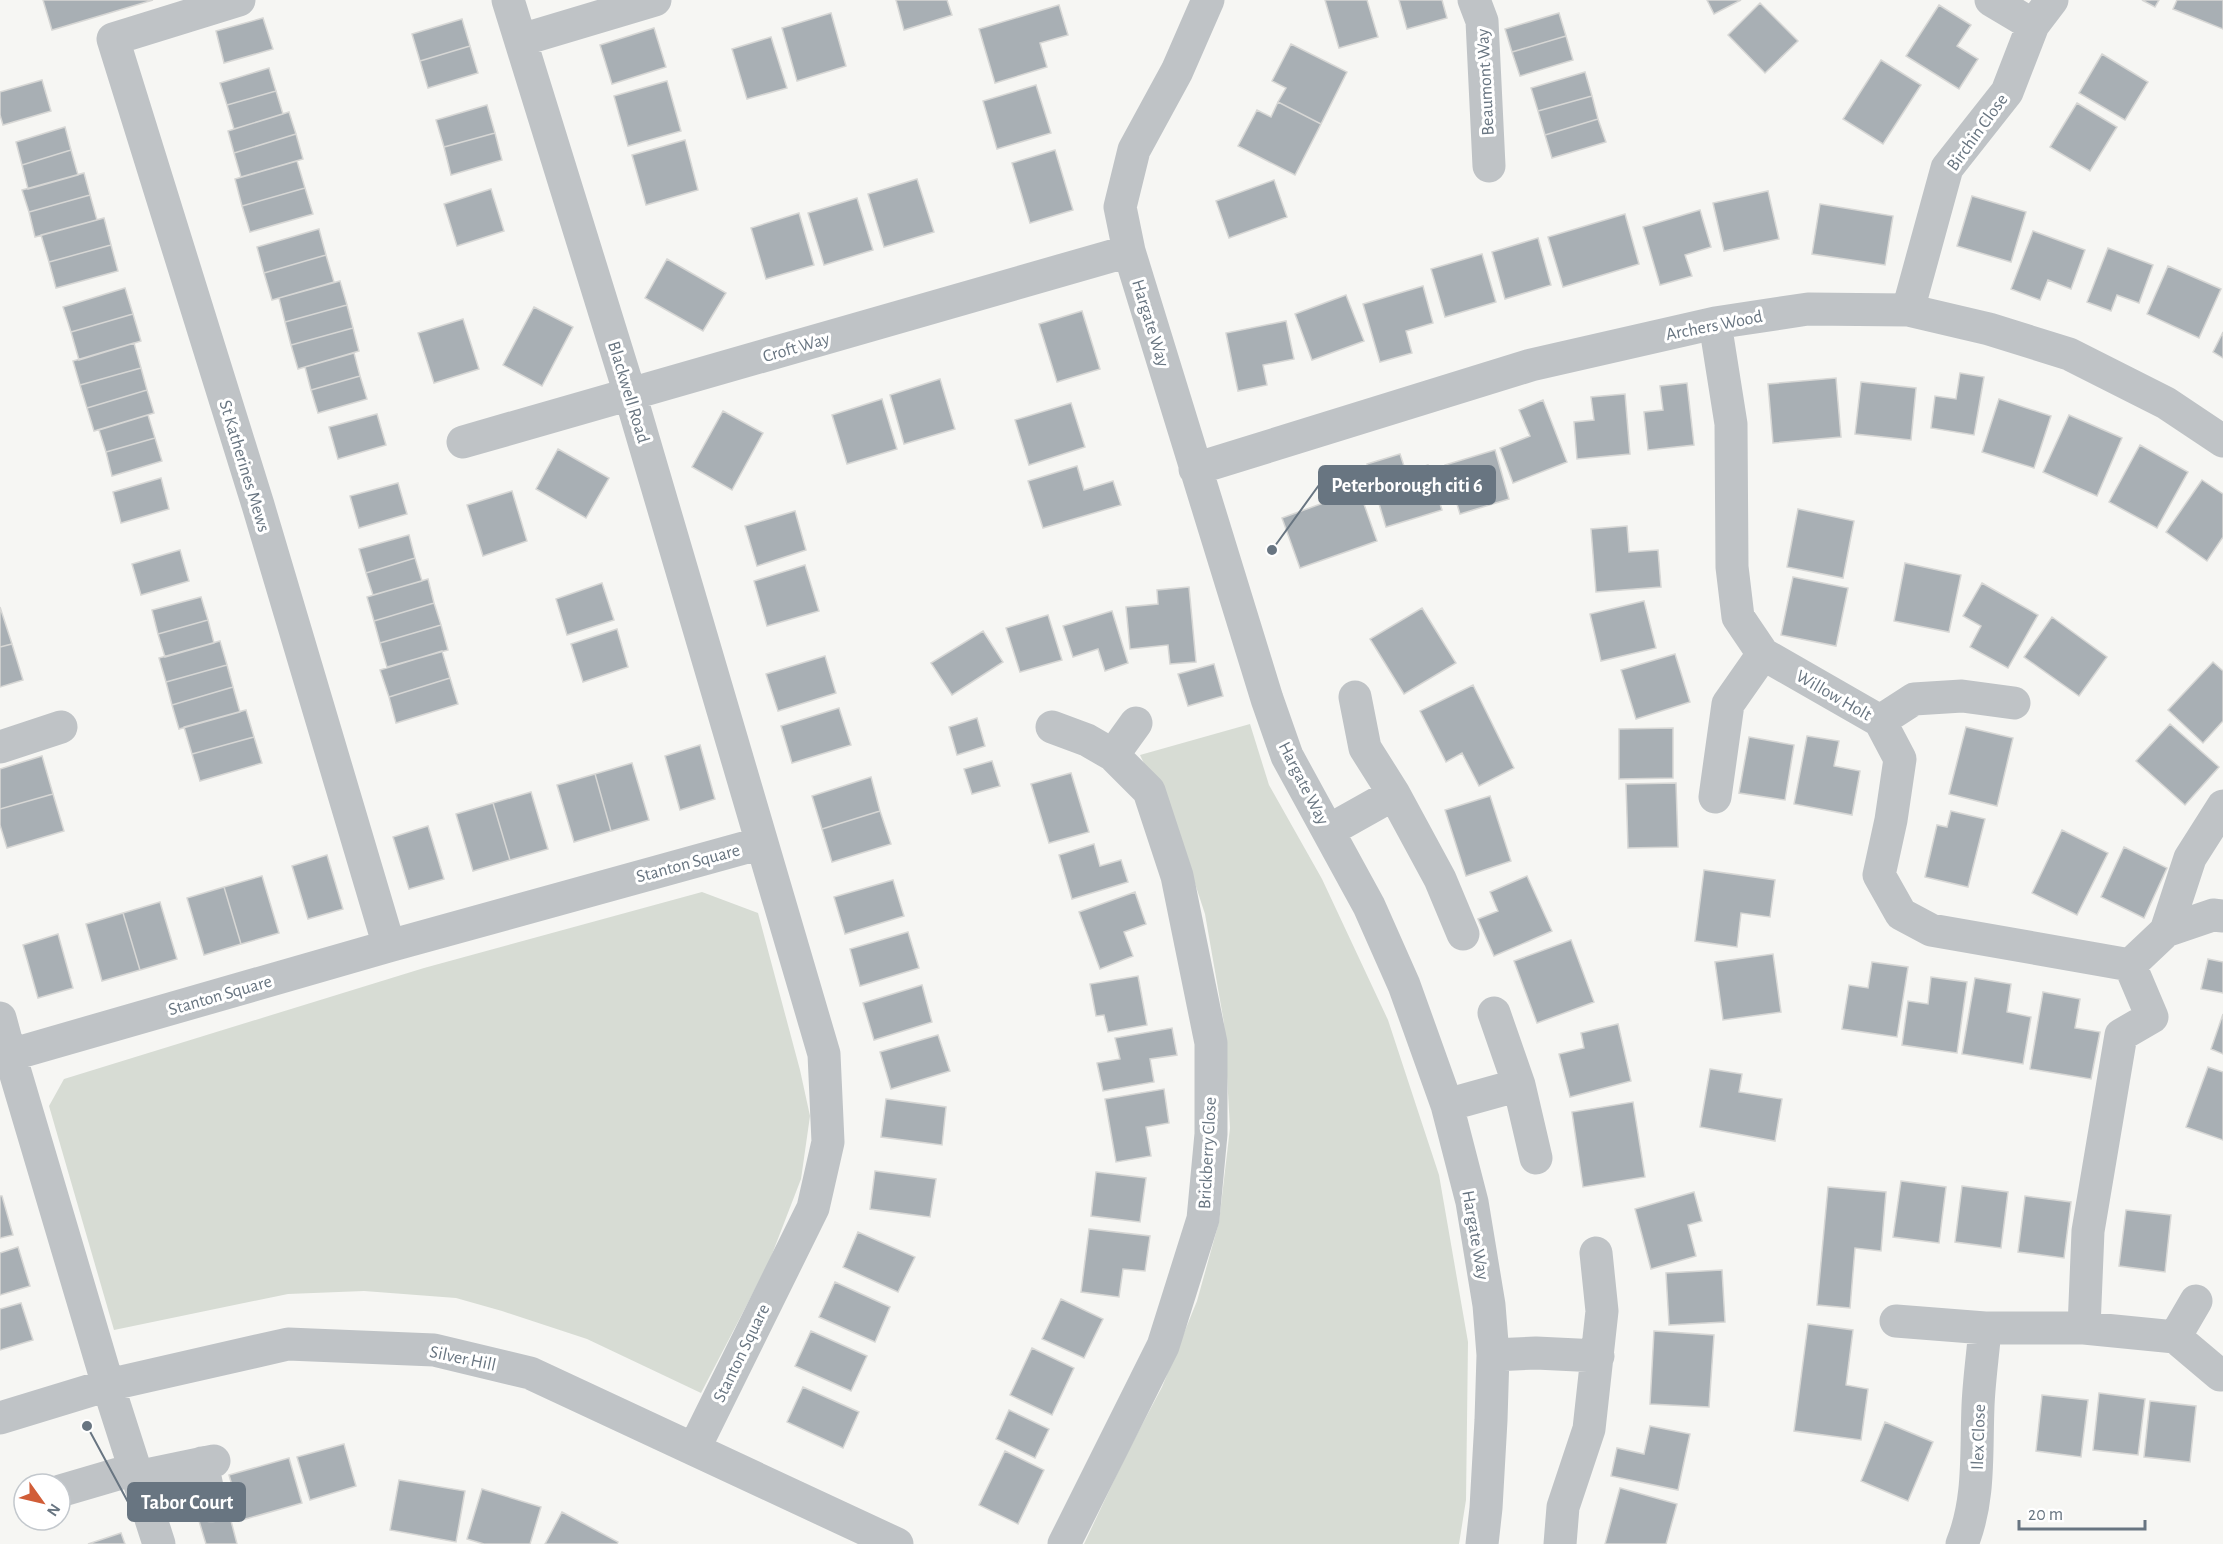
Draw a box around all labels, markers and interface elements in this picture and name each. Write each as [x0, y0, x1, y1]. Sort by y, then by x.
street label: Beaumont Way [1474, 28, 1498, 136]
street label: Birchin Close [1944, 91, 2012, 174]
street label: Hargate Way [1128, 277, 1172, 369]
street label: Archers Wood [1664, 308, 1764, 344]
street label: Croft Way [761, 330, 832, 366]
street label: Blackwell Road [604, 339, 652, 445]
street label: St Katherines Mews [215, 398, 273, 534]
callout: Peterborough citi 6 [1319, 466, 1495, 504]
text: Peterborough citi 6 [1331, 476, 1483, 496]
street label: Willow Holt [1793, 667, 1875, 725]
street label: Hargate Way [1275, 739, 1332, 828]
street label: Stanton Square [634, 841, 742, 886]
street label: Stanton Square [166, 973, 274, 1019]
street label: Brickberry Close [1196, 1096, 1220, 1210]
street label: Hargate Way [1458, 1189, 1492, 1282]
street label: Stanton Square [710, 1301, 773, 1405]
street label: Silver Hill [428, 1343, 498, 1375]
street label: Ilex Close [1969, 1404, 1989, 1470]
north arrow [12, 1472, 72, 1532]
callout: Tabor Court [128, 1483, 245, 1521]
text: Tabor Court [141, 1493, 234, 1513]
scale bar [2019, 1493, 2145, 1531]
text: N [44, 1501, 63, 1519]
text: 20 m [2028, 1506, 2063, 1524]

